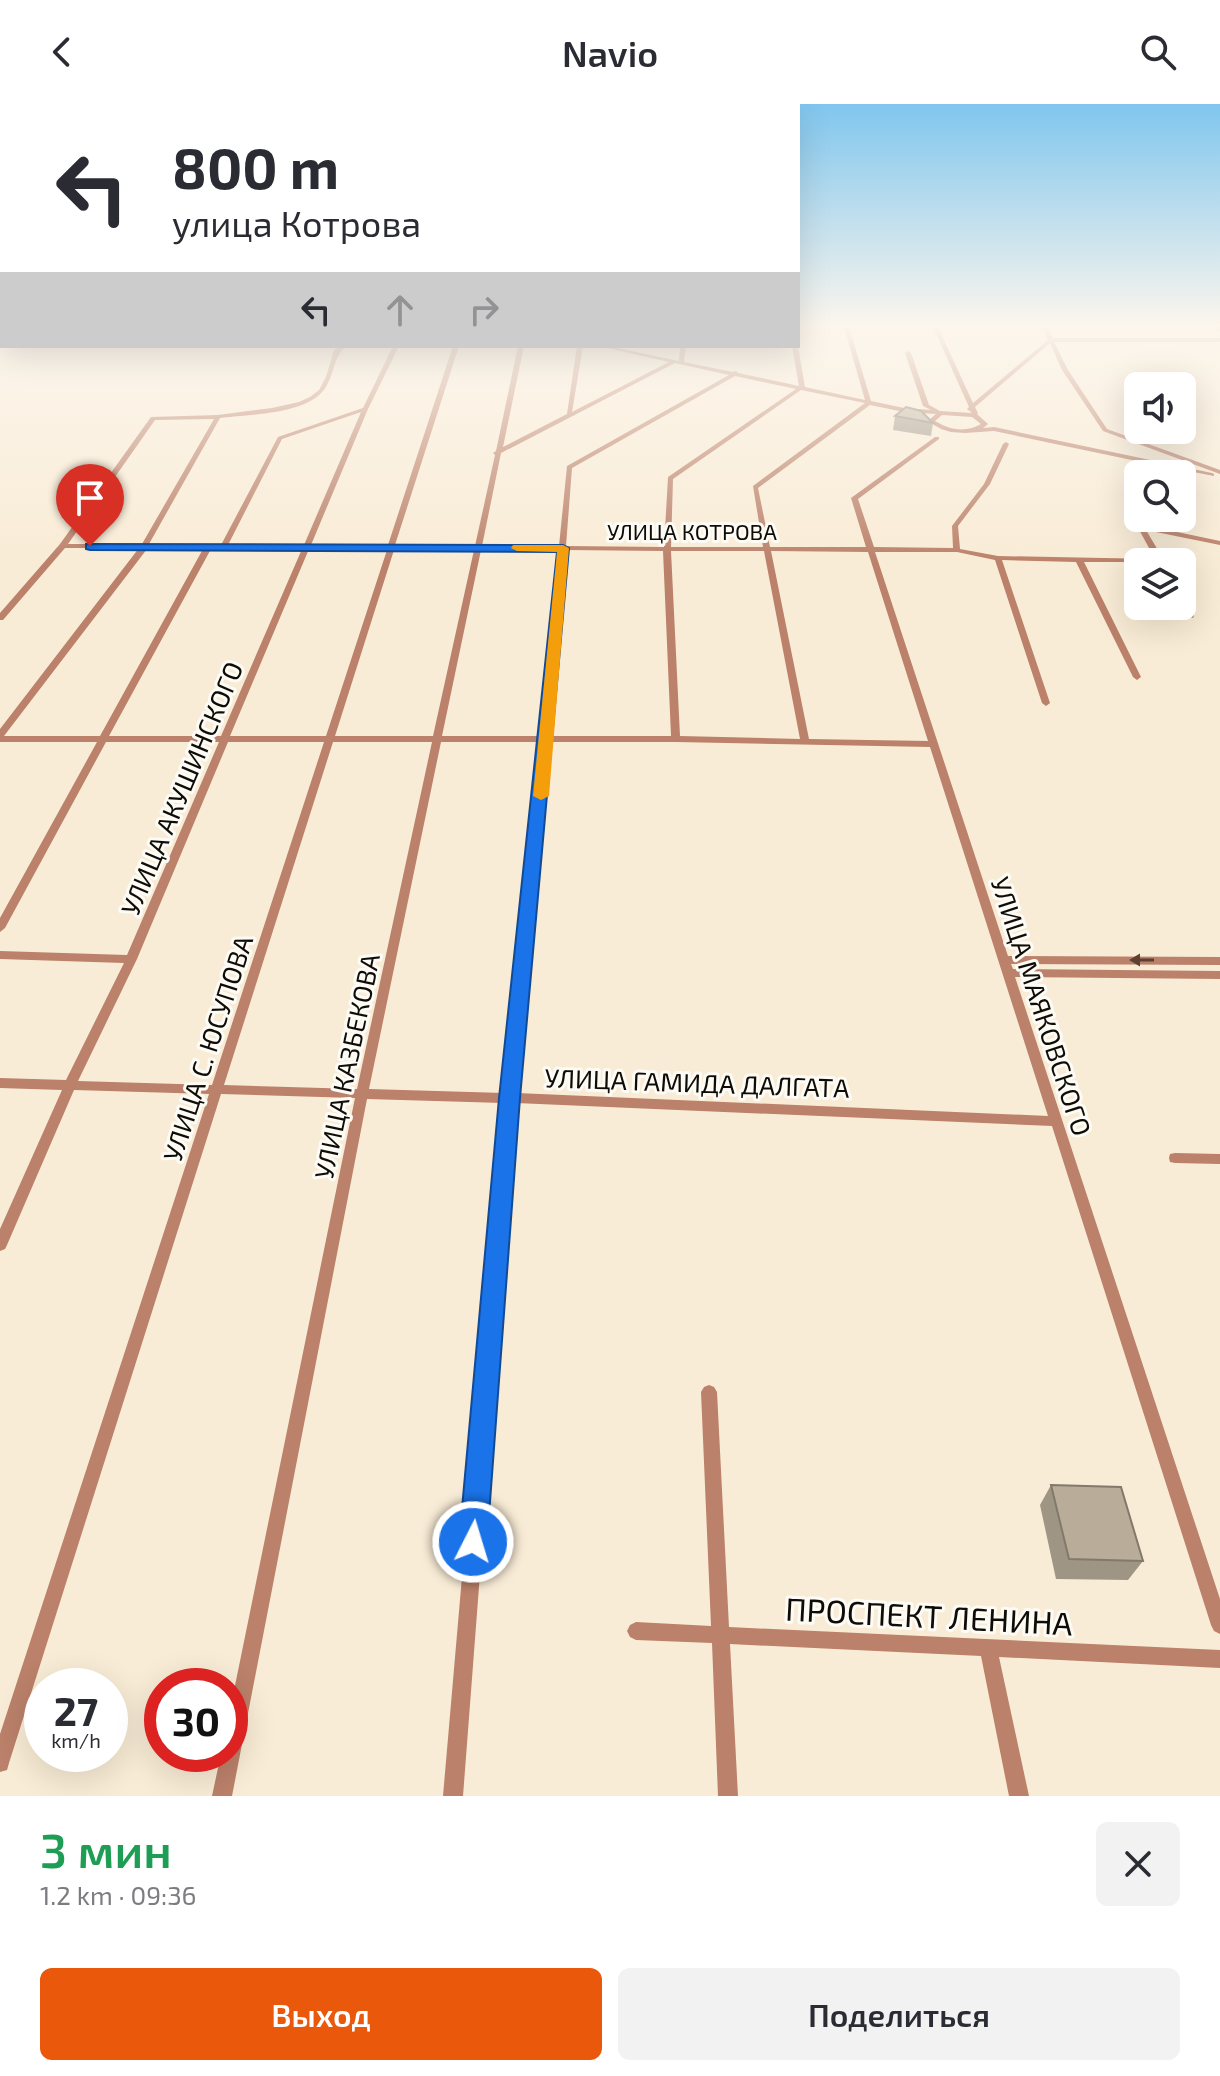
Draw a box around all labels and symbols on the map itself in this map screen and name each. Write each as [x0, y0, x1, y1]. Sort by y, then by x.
pin [56, 464, 124, 546]
street label: УЛИЦА КОТРОВА [607, 518, 777, 544]
street label: УЛИЦА АКУШИНСКОГО [114, 657, 248, 919]
street label: УЛИЦА МАЯКОВСКОГО [986, 873, 1098, 1139]
street label: УЛИЦА С. ЮСУПОВА [156, 931, 258, 1165]
street label: УЛИЦА КАЗБЕКОВА [307, 951, 385, 1181]
one-way arrow [1129, 954, 1154, 966]
street label: УЛИЦА ГАМИДА ДАЛГАТА [544, 1061, 850, 1103]
position arrow [431, 1500, 515, 1584]
street label: ПРОСПЕКТ ЛЕНИНА [784, 1588, 1074, 1642]
speed limit sign: 30 [144, 1668, 248, 1772]

